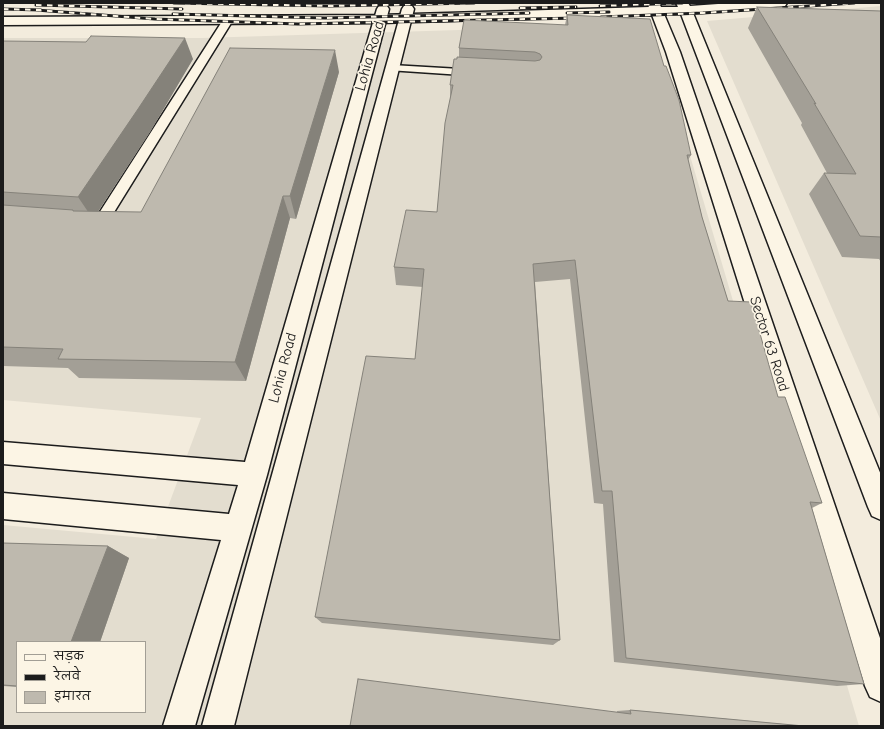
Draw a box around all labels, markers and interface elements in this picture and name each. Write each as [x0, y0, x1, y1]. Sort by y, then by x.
street label: Lohia Road [351, 19, 389, 93]
street label: Sector 63 Road [745, 294, 793, 394]
street label: Lohia Road [265, 331, 301, 405]
legend [16, 641, 146, 713]
text: सड़क [54, 649, 84, 663]
text: रेलवे [54, 669, 80, 683]
text: इमारत [54, 689, 91, 703]

